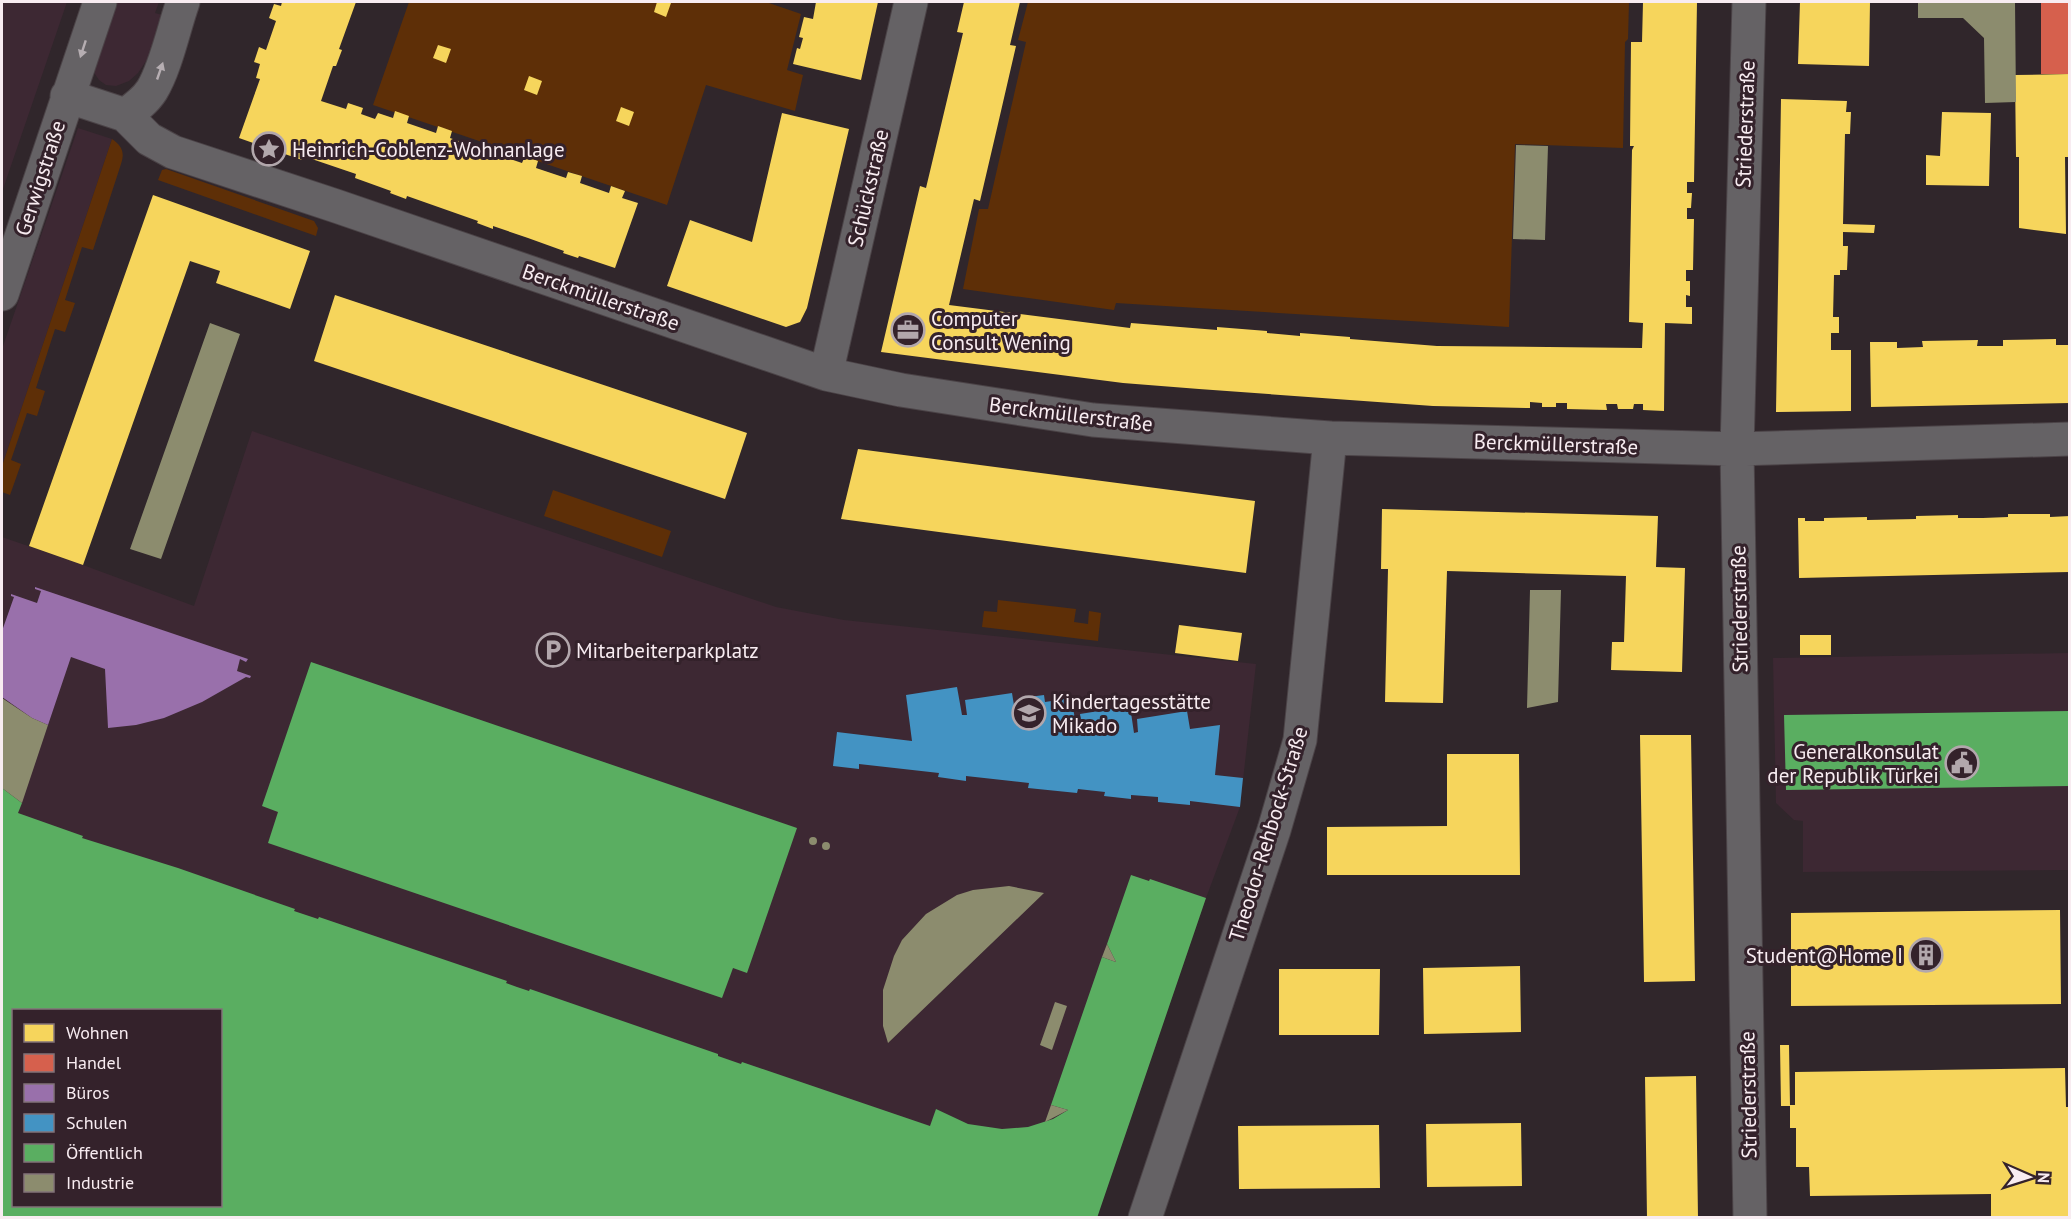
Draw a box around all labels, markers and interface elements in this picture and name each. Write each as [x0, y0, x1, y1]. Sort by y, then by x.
one-way arrow [78, 40, 87, 58]
street label: Striederstraße [1729, 60, 1761, 188]
one-way arrow [156, 61, 166, 79]
street label: Gerwigstraße [9, 117, 71, 239]
street label: Schückstraße [841, 127, 895, 249]
place icon: Heinrich-Coblenz-Wohnanlage [251, 131, 287, 167]
place label: Heinrich-Coblenz-Wohnanlage [292, 136, 565, 163]
street label: Berckmüllerstraße [519, 257, 683, 337]
place label: Computer Consult Wening [931, 305, 1071, 356]
office icon: Computer Consult Wening [890, 312, 926, 348]
street label: Berckmüllerstraße [988, 391, 1154, 437]
street label: Berckmüllerstraße [1473, 428, 1639, 460]
street label: Striederstraße [1724, 545, 1754, 673]
parking icon: Mitarbeiterparkplatz [535, 632, 571, 668]
place label: Mitarbeiterparkplatz [576, 637, 759, 664]
place label: Kindertagesstätte Mikado [1052, 688, 1211, 739]
school or university icon: Kindertagesstätte Mikado [1011, 695, 1047, 731]
street label: Theodor-Rehbock-Straße [1222, 723, 1314, 945]
place label: Generalkonsulat der Republik Türkei [1767, 738, 1939, 789]
public building icon: Generalkonsulat der Republik Türkei [1944, 745, 1980, 781]
building icon: Student@Home I [1908, 937, 1944, 973]
place label: Student@Home I [1746, 942, 1903, 969]
legend [12, 1009, 222, 1207]
text: Wohnen [66, 1021, 128, 1044]
street label: Striederstraße [1733, 1031, 1763, 1159]
text: Handel [66, 1051, 122, 1074]
text: Büros [66, 1081, 110, 1104]
text: Schulen [66, 1111, 127, 1134]
text: Öffentlich [66, 1141, 143, 1164]
north arrow [1999, 1147, 2059, 1207]
text: Industrie [66, 1171, 134, 1194]
text: N [2034, 1172, 2054, 1184]

